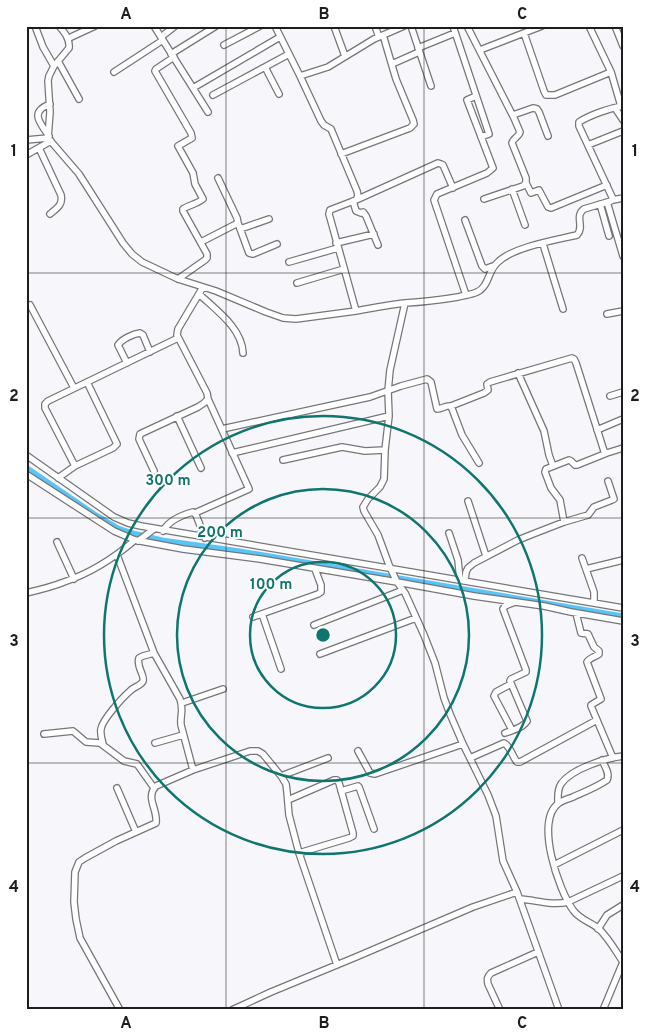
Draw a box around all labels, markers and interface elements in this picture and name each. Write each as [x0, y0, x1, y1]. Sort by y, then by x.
text: A [120, 5, 132, 25]
text: B [318, 5, 330, 25]
text: C [517, 5, 527, 25]
text: 1 [11, 142, 17, 162]
text: 1 [632, 142, 638, 162]
text: 2 [9, 387, 19, 407]
text: 2 [630, 387, 640, 407]
text: 300 m [145, 472, 191, 491]
text: 200 m [197, 524, 243, 543]
text: 100 m [250, 576, 292, 595]
centre of rings [314, 626, 332, 644]
text: 3 [9, 632, 19, 652]
text: 3 [630, 632, 640, 652]
text: 4 [9, 878, 19, 898]
text: 4 [630, 878, 640, 898]
text: A [120, 1014, 132, 1034]
text: B [318, 1014, 330, 1034]
text: C [517, 1014, 527, 1034]

